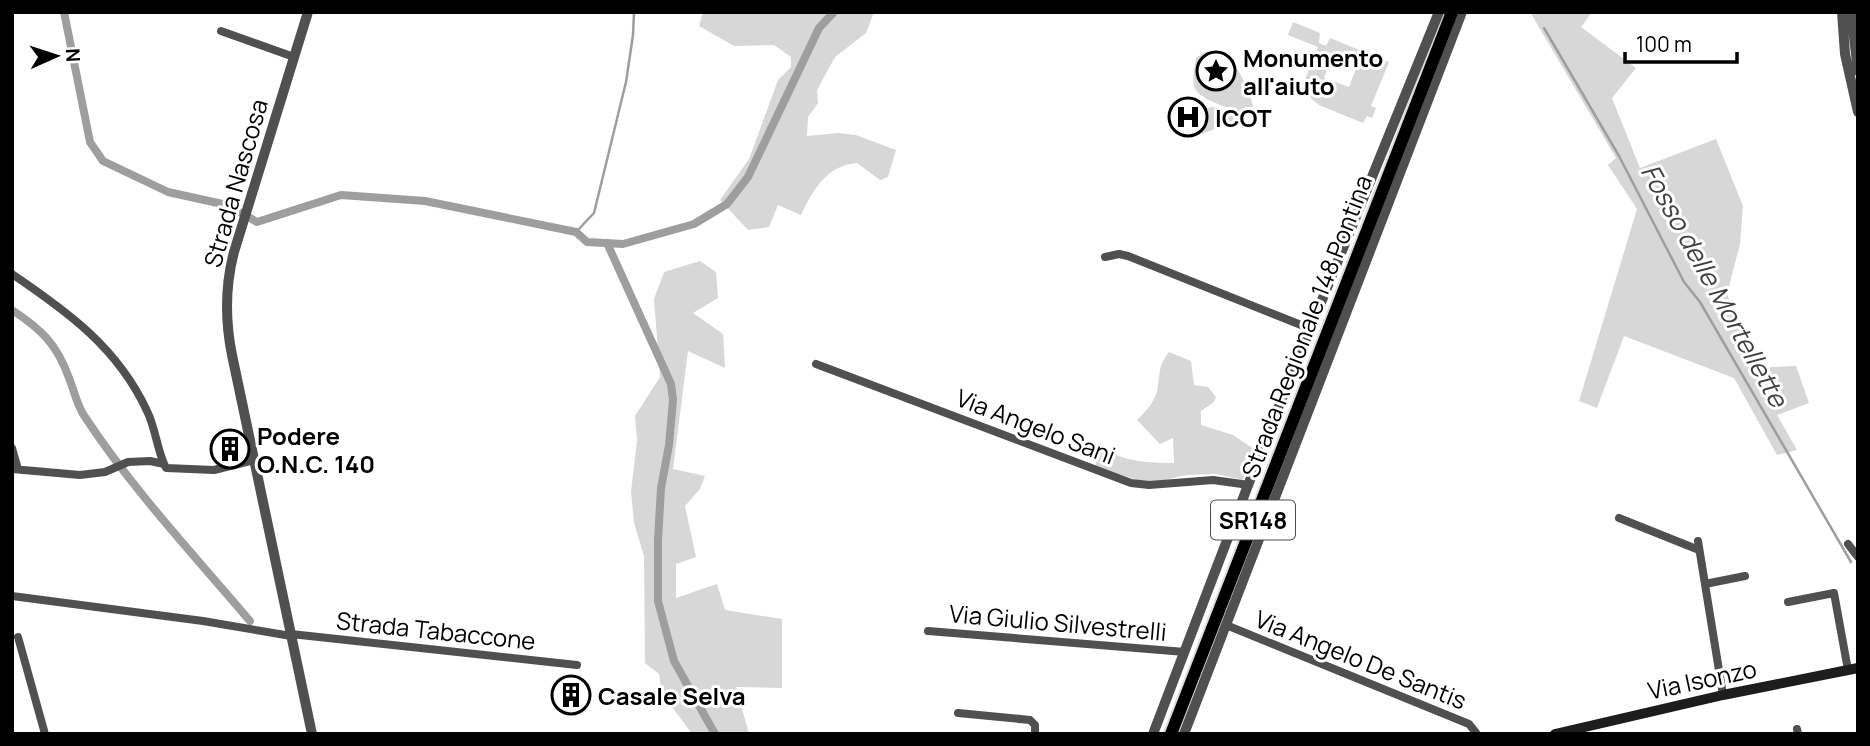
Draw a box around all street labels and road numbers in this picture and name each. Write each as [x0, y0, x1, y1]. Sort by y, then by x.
street label: Strada Nascosa [195, 95, 275, 271]
street label: Strada Regionale 148 Pontina [1233, 170, 1379, 482]
street label: Via Angelo Sani [952, 380, 1120, 472]
road number: SR148 [1211, 500, 1295, 540]
street label: Via Giulio Silvestrelli [948, 596, 1168, 648]
street label: Via Angelo De Santis [1250, 602, 1472, 716]
street label: Strada Tabaccone [335, 603, 537, 657]
street label: Via Isonzo [1645, 651, 1759, 707]

